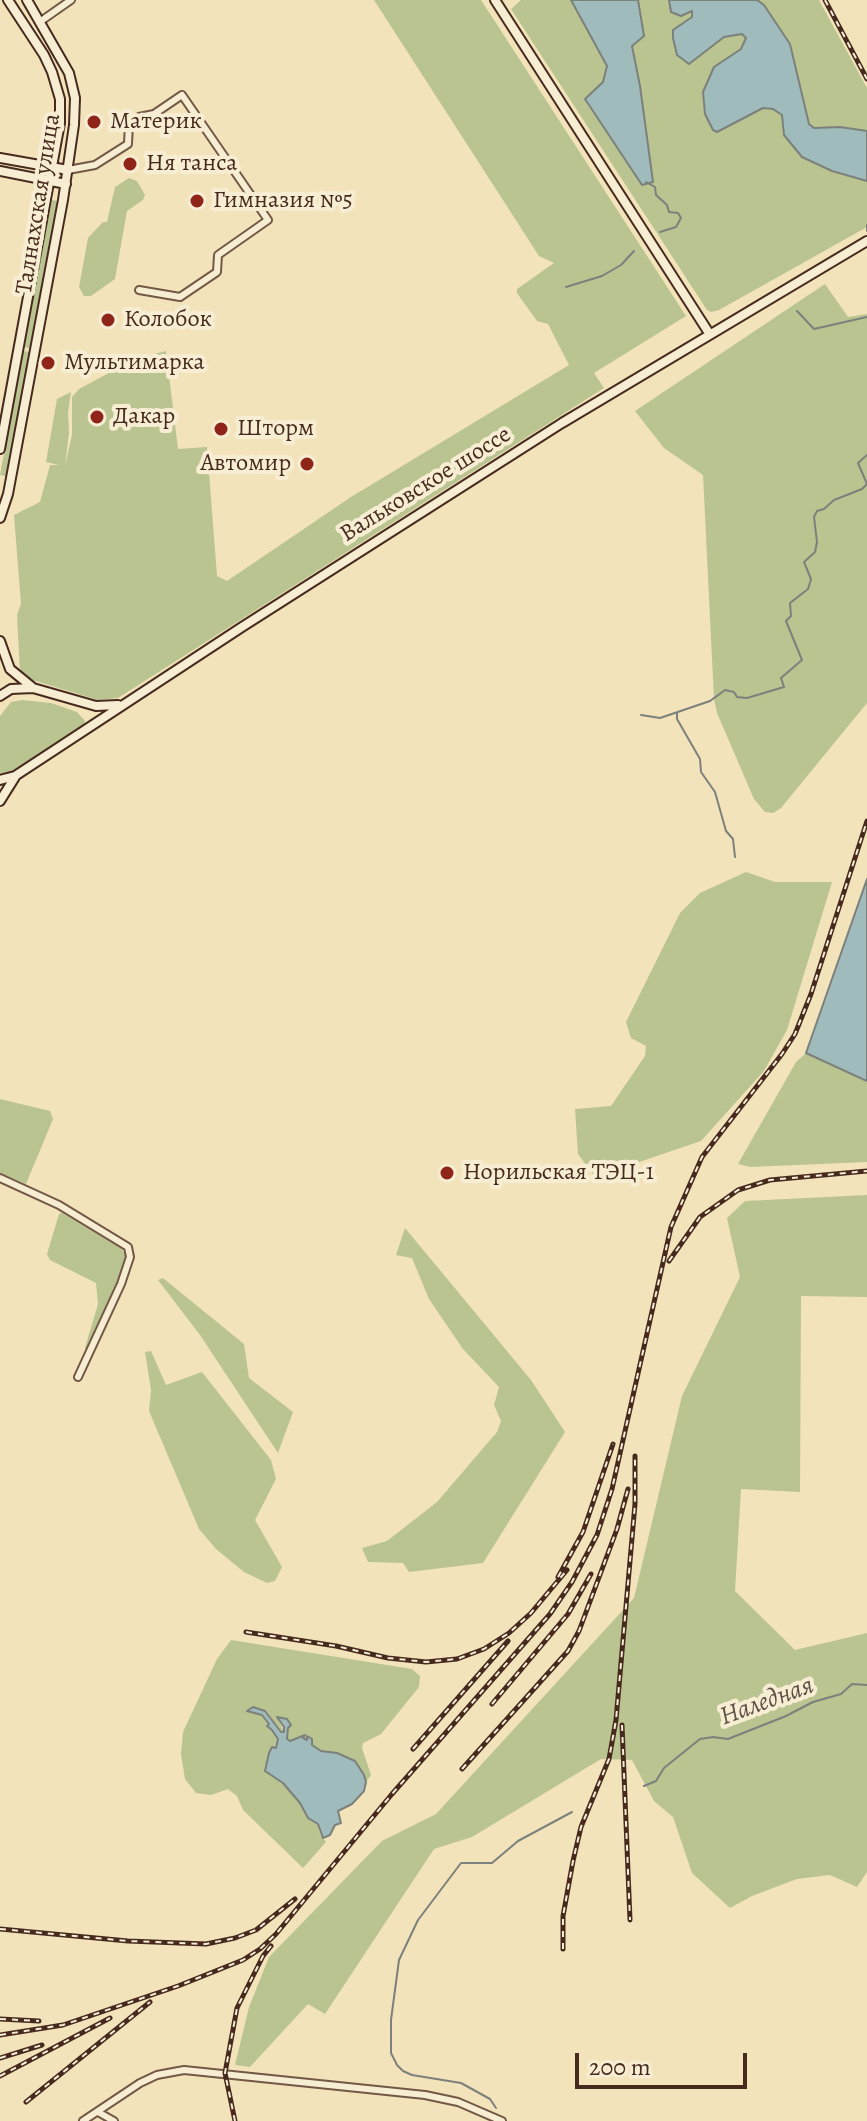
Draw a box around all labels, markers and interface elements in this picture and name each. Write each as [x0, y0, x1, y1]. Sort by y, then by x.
place label: Материк [110, 108, 202, 136]
street label: Талнахская улица [11, 112, 67, 296]
marker: Материк [85, 113, 103, 131]
place label: Ня танса [146, 150, 237, 178]
marker: Ня танса [121, 155, 139, 173]
place label: Гимназия №5 [213, 187, 353, 215]
marker: Гимназия №5 [188, 192, 206, 210]
place label: Колобок [124, 306, 212, 334]
marker: Колобок [99, 311, 117, 329]
place label: Мультимарка [64, 349, 205, 377]
marker: Мультимарка [39, 354, 57, 372]
place label: Дакар [113, 403, 175, 431]
marker: Дакар [88, 408, 106, 426]
place label: Шторм [237, 415, 314, 443]
marker: Шторм [212, 420, 230, 438]
street label: Вальковское шоссе [335, 421, 517, 549]
place label: Автомир [200, 450, 291, 478]
marker: Автомир [298, 455, 316, 473]
place label: Норильская ТЭЦ-1 [463, 1159, 654, 1187]
marker: Норильская ТЭЦ-1 [438, 1164, 456, 1182]
water label: Наледная [716, 1671, 818, 1733]
scale bar [579, 2037, 751, 2087]
text: 200 m [589, 2051, 651, 2083]

